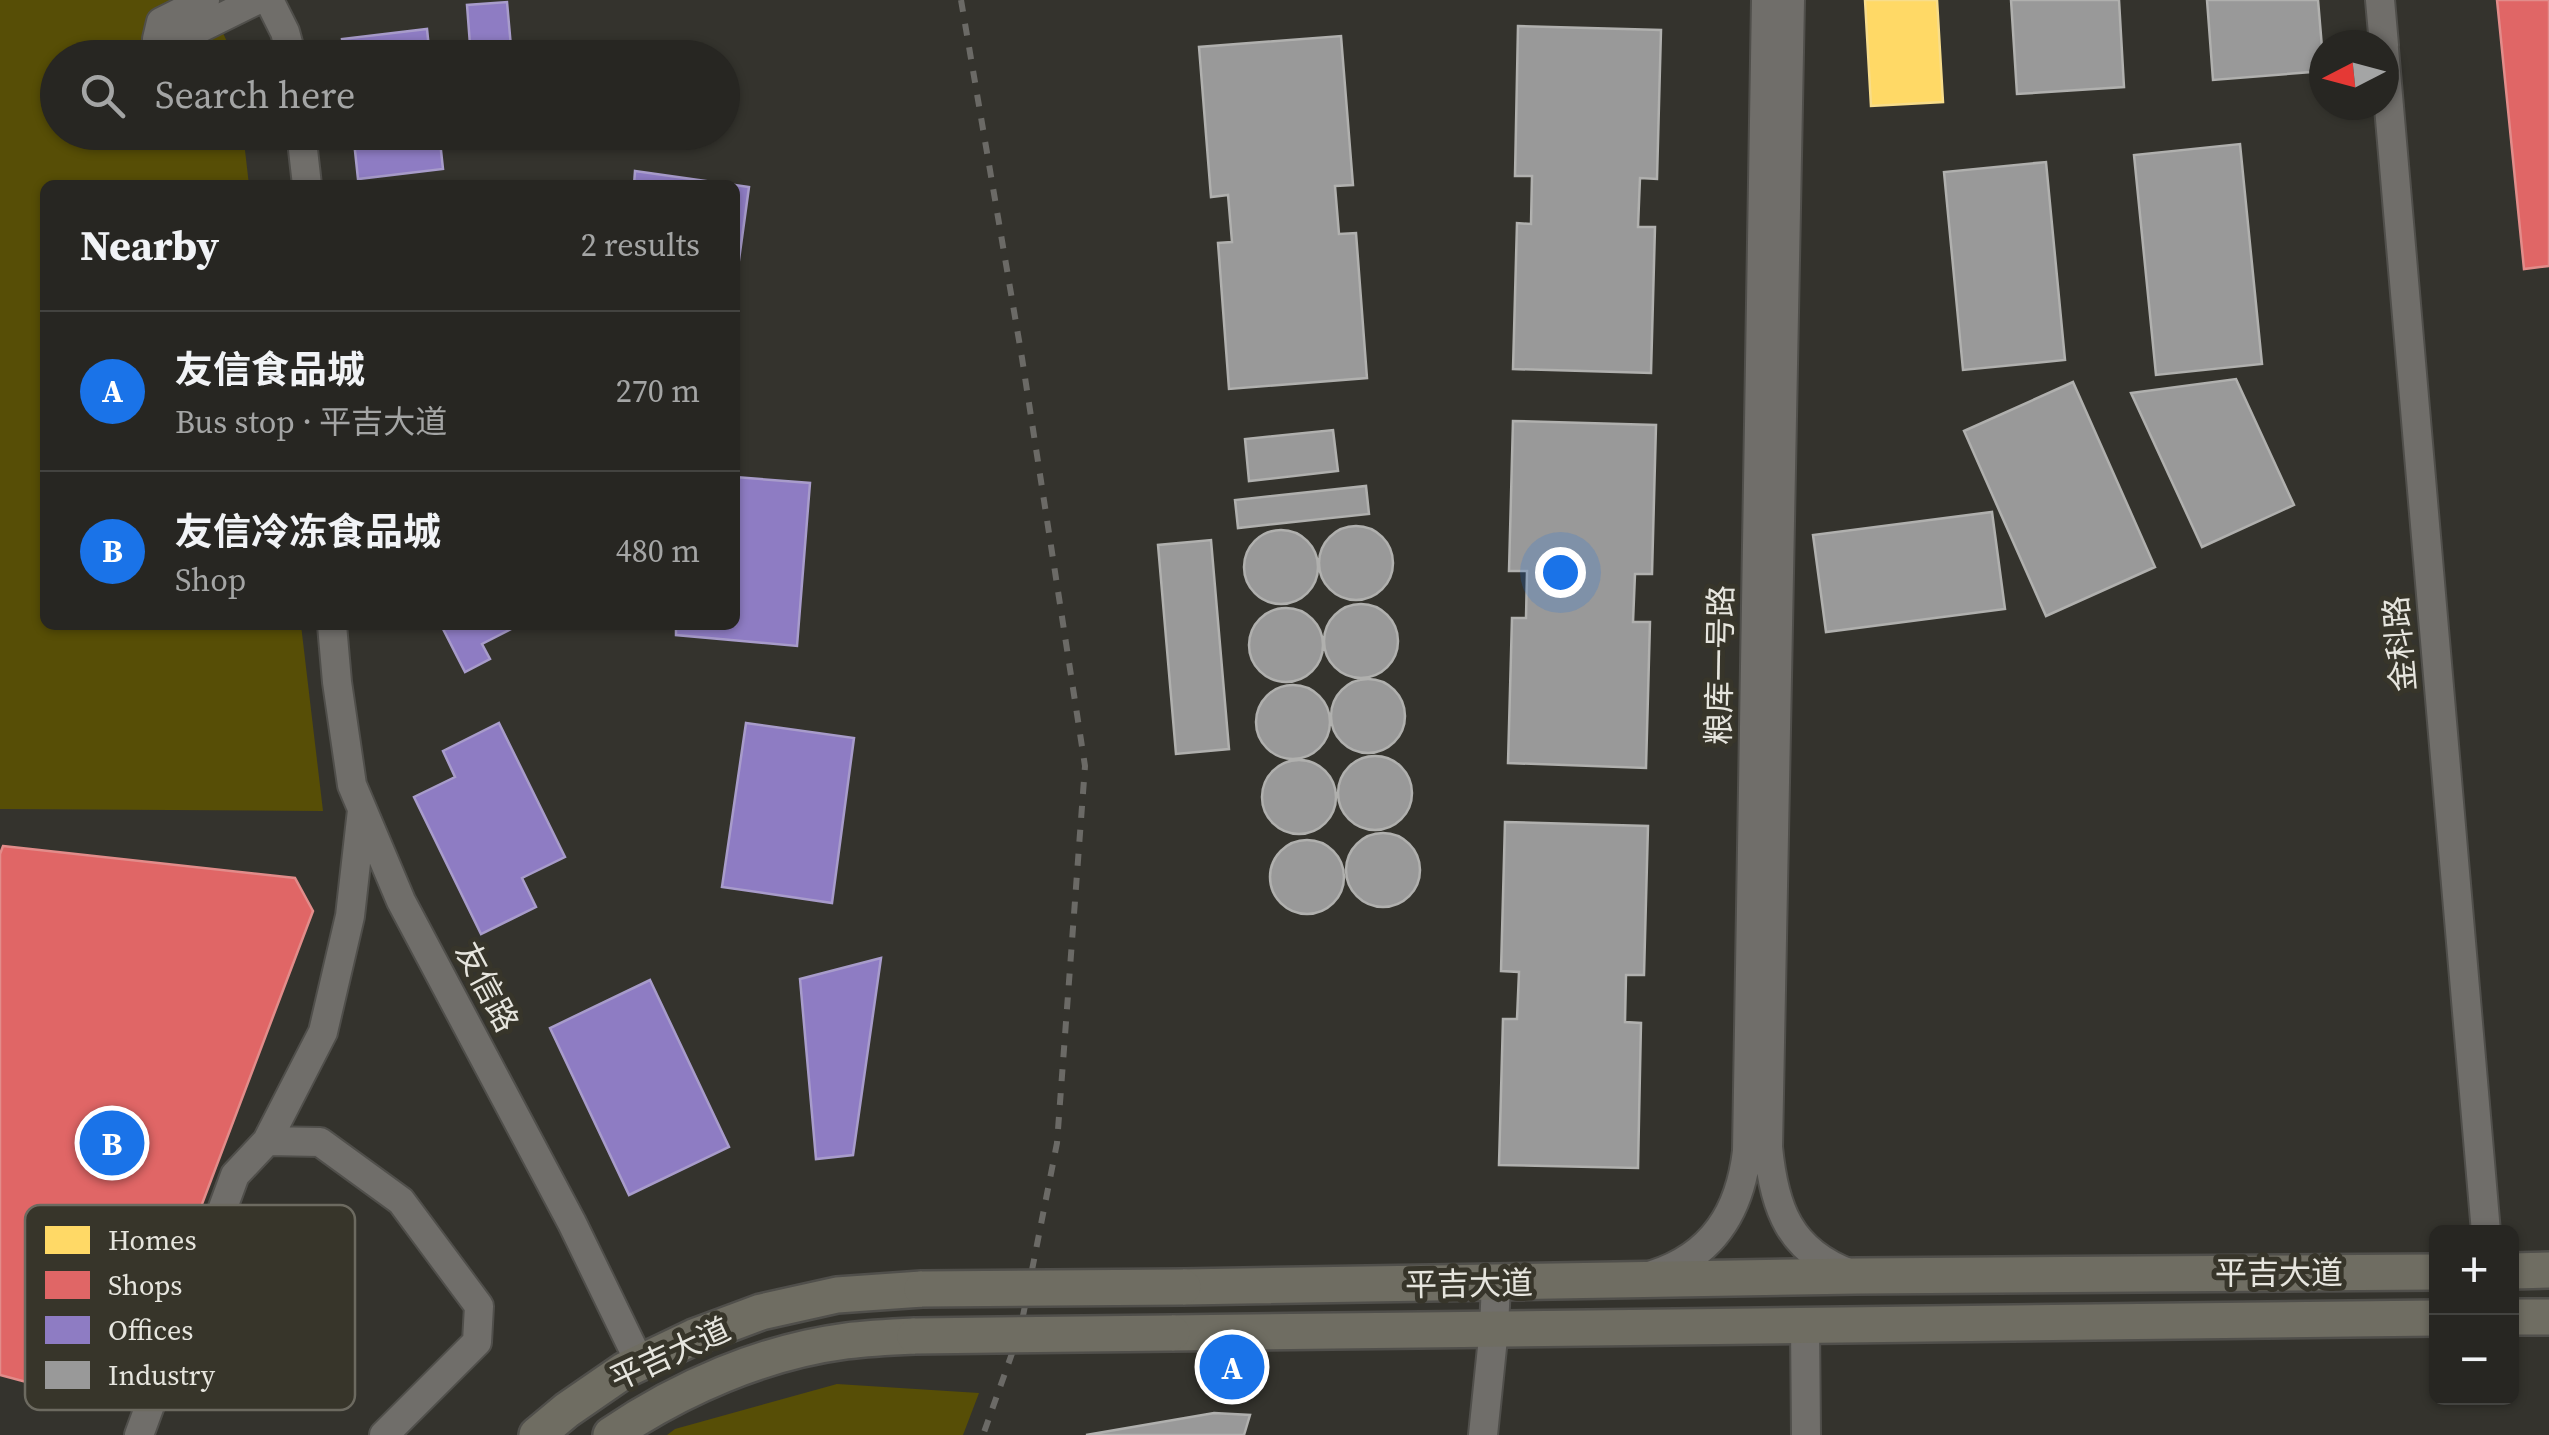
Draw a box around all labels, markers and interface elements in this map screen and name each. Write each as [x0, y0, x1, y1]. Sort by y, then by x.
north arrow [2309, 30, 2399, 120]
search box [40, 40, 740, 150]
icon: search [75, 68, 130, 123]
text: Search here [155, 69, 355, 121]
text: Nearby [80, 216, 219, 274]
text: 2 results [581, 223, 700, 267]
text: 友信食品城 [175, 344, 365, 396]
text: A [102, 369, 123, 413]
text: 270 m [616, 369, 700, 413]
text: Bus stop · 平吉大道 [175, 400, 447, 444]
text: 友信冷冻食品城 [175, 506, 441, 558]
text: B [102, 529, 123, 573]
text: 480 m [616, 529, 700, 573]
your location [1535, 547, 1586, 598]
text: Shop [175, 558, 246, 602]
street label: 粮库一号路 [1697, 585, 1743, 745]
street label: 金科路 [2374, 594, 2426, 694]
street label: 友信路 [445, 934, 529, 1040]
pin: B [80, 1106, 144, 1180]
legend [25, 1205, 355, 1410]
text: Homes [108, 1221, 197, 1259]
map controls [2429, 1225, 2519, 1405]
button: + [2429, 1225, 2519, 1315]
street label: 平吉大道 [2215, 1251, 2343, 1295]
street label: 平吉大道 [1405, 1261, 1533, 1307]
text: Shops [108, 1266, 182, 1304]
street label: 平吉大道 [603, 1307, 737, 1401]
text: Offices [108, 1311, 193, 1349]
button: − [2429, 1315, 2519, 1405]
pin: A [1200, 1330, 1264, 1404]
text: Industry [108, 1356, 216, 1394]

